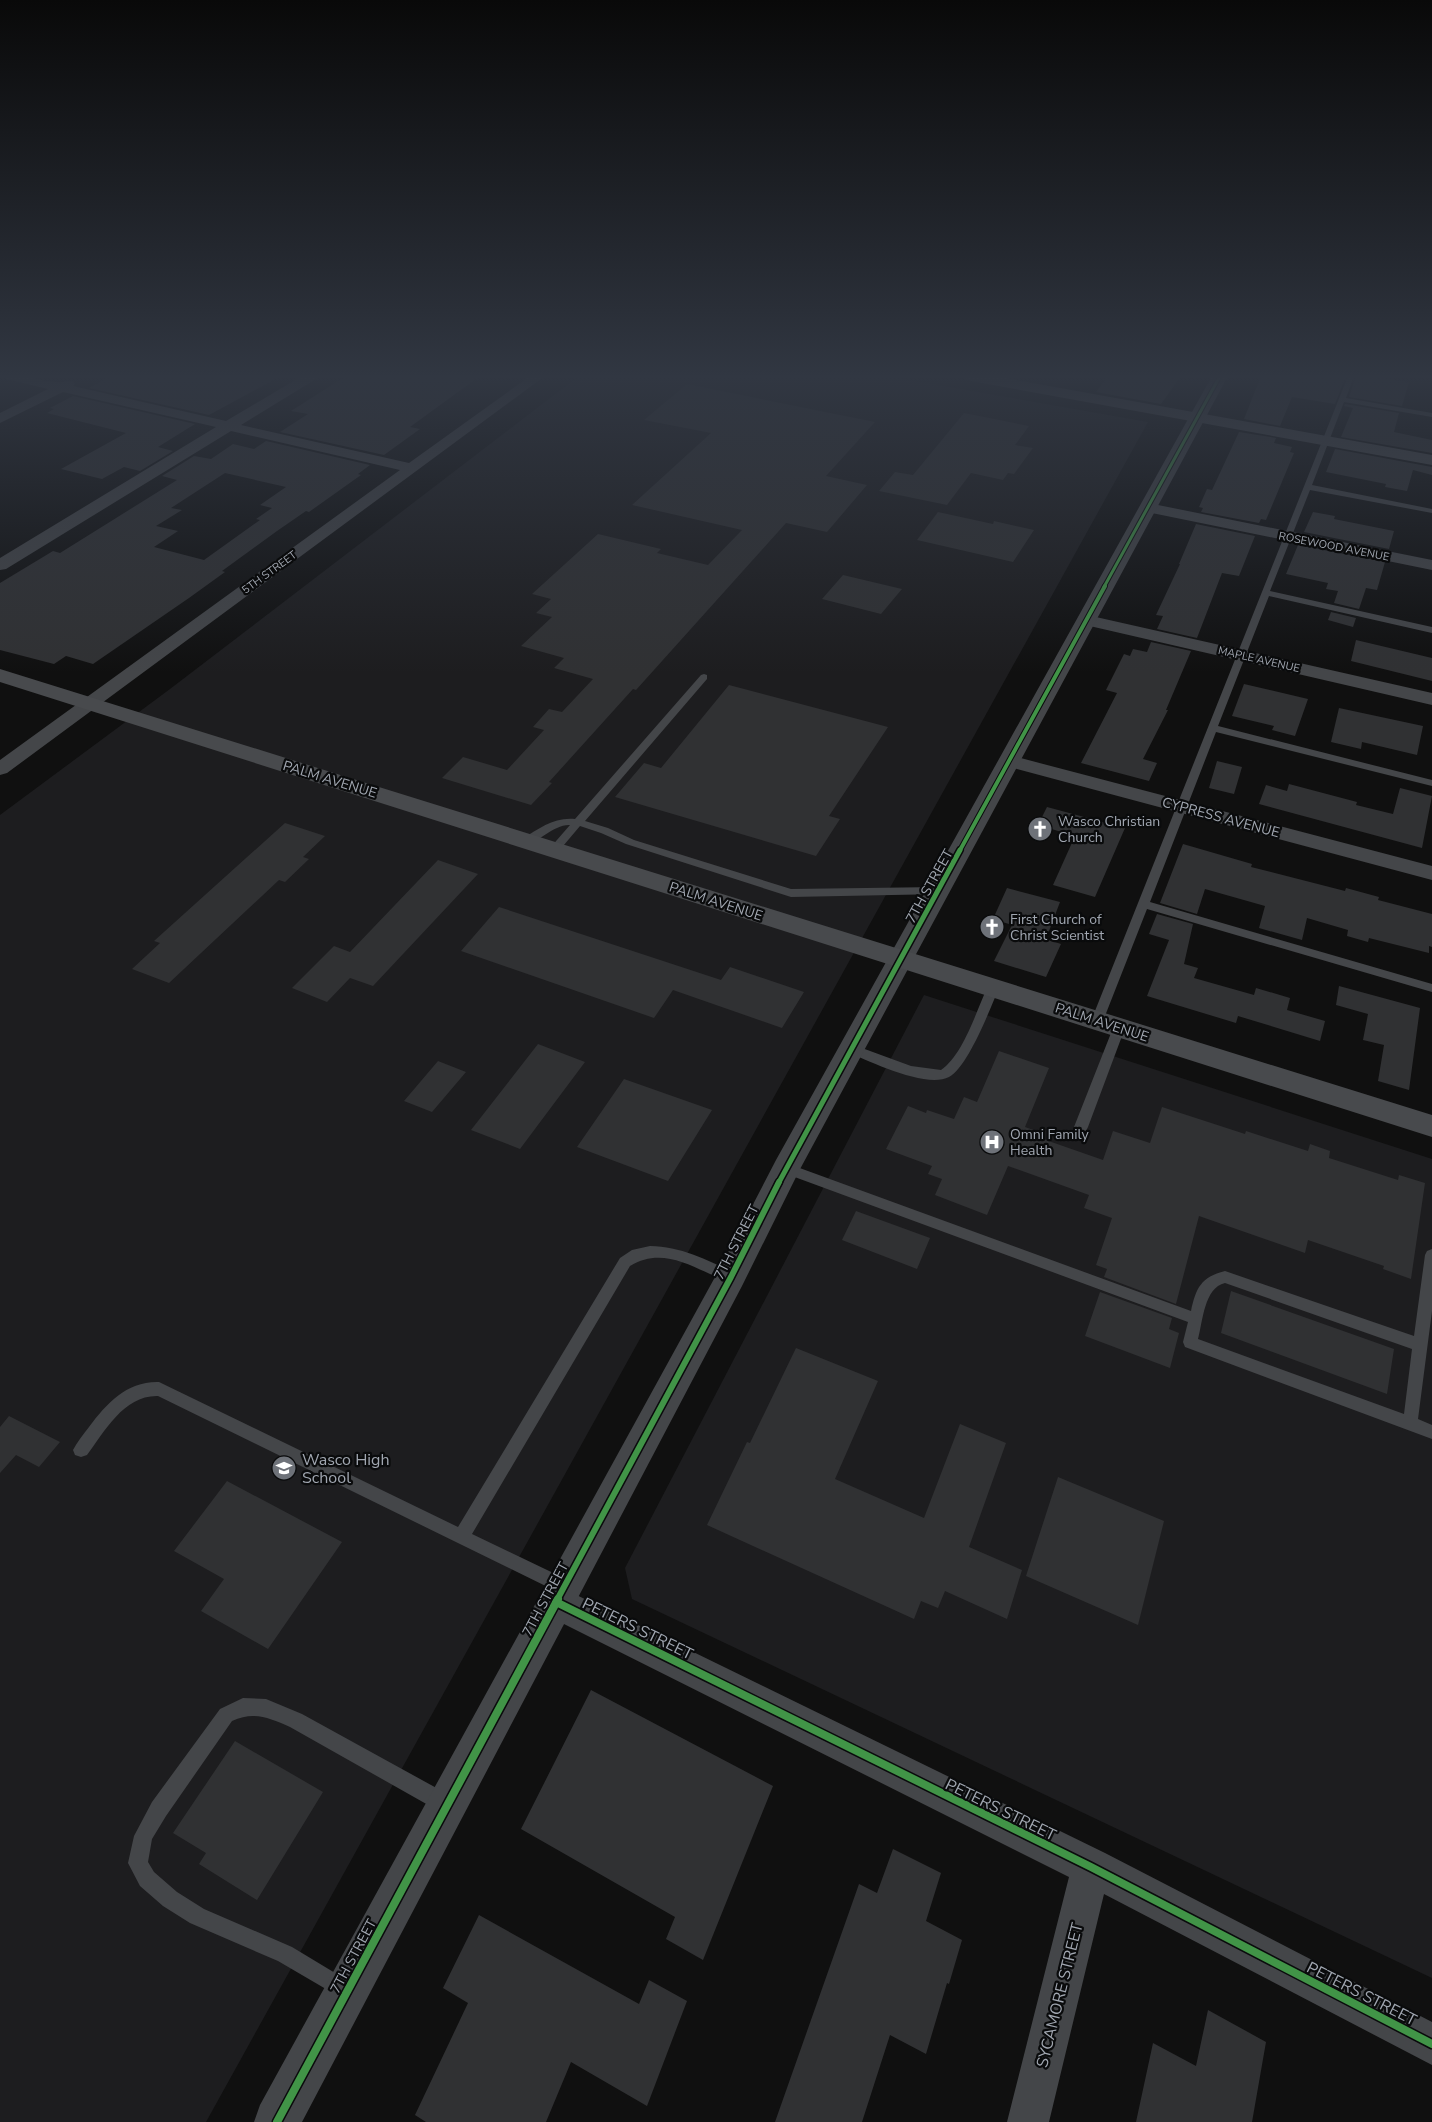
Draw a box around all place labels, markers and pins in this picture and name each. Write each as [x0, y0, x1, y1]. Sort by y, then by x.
place label: Wasco Christian Church [1058, 812, 1160, 847]
church icon: Wasco Christian Church [1027, 816, 1053, 842]
place label: First Church of Christ Scientist [1010, 910, 1104, 945]
church icon: First Church of Christ Scientist [979, 914, 1005, 940]
place label: Omni Family Health [1010, 1125, 1090, 1160]
hospital icon: Omni Family Health [979, 1129, 1005, 1155]
place label: Wasco High School [302, 1449, 389, 1489]
school or university icon: Wasco High School [271, 1455, 297, 1481]

